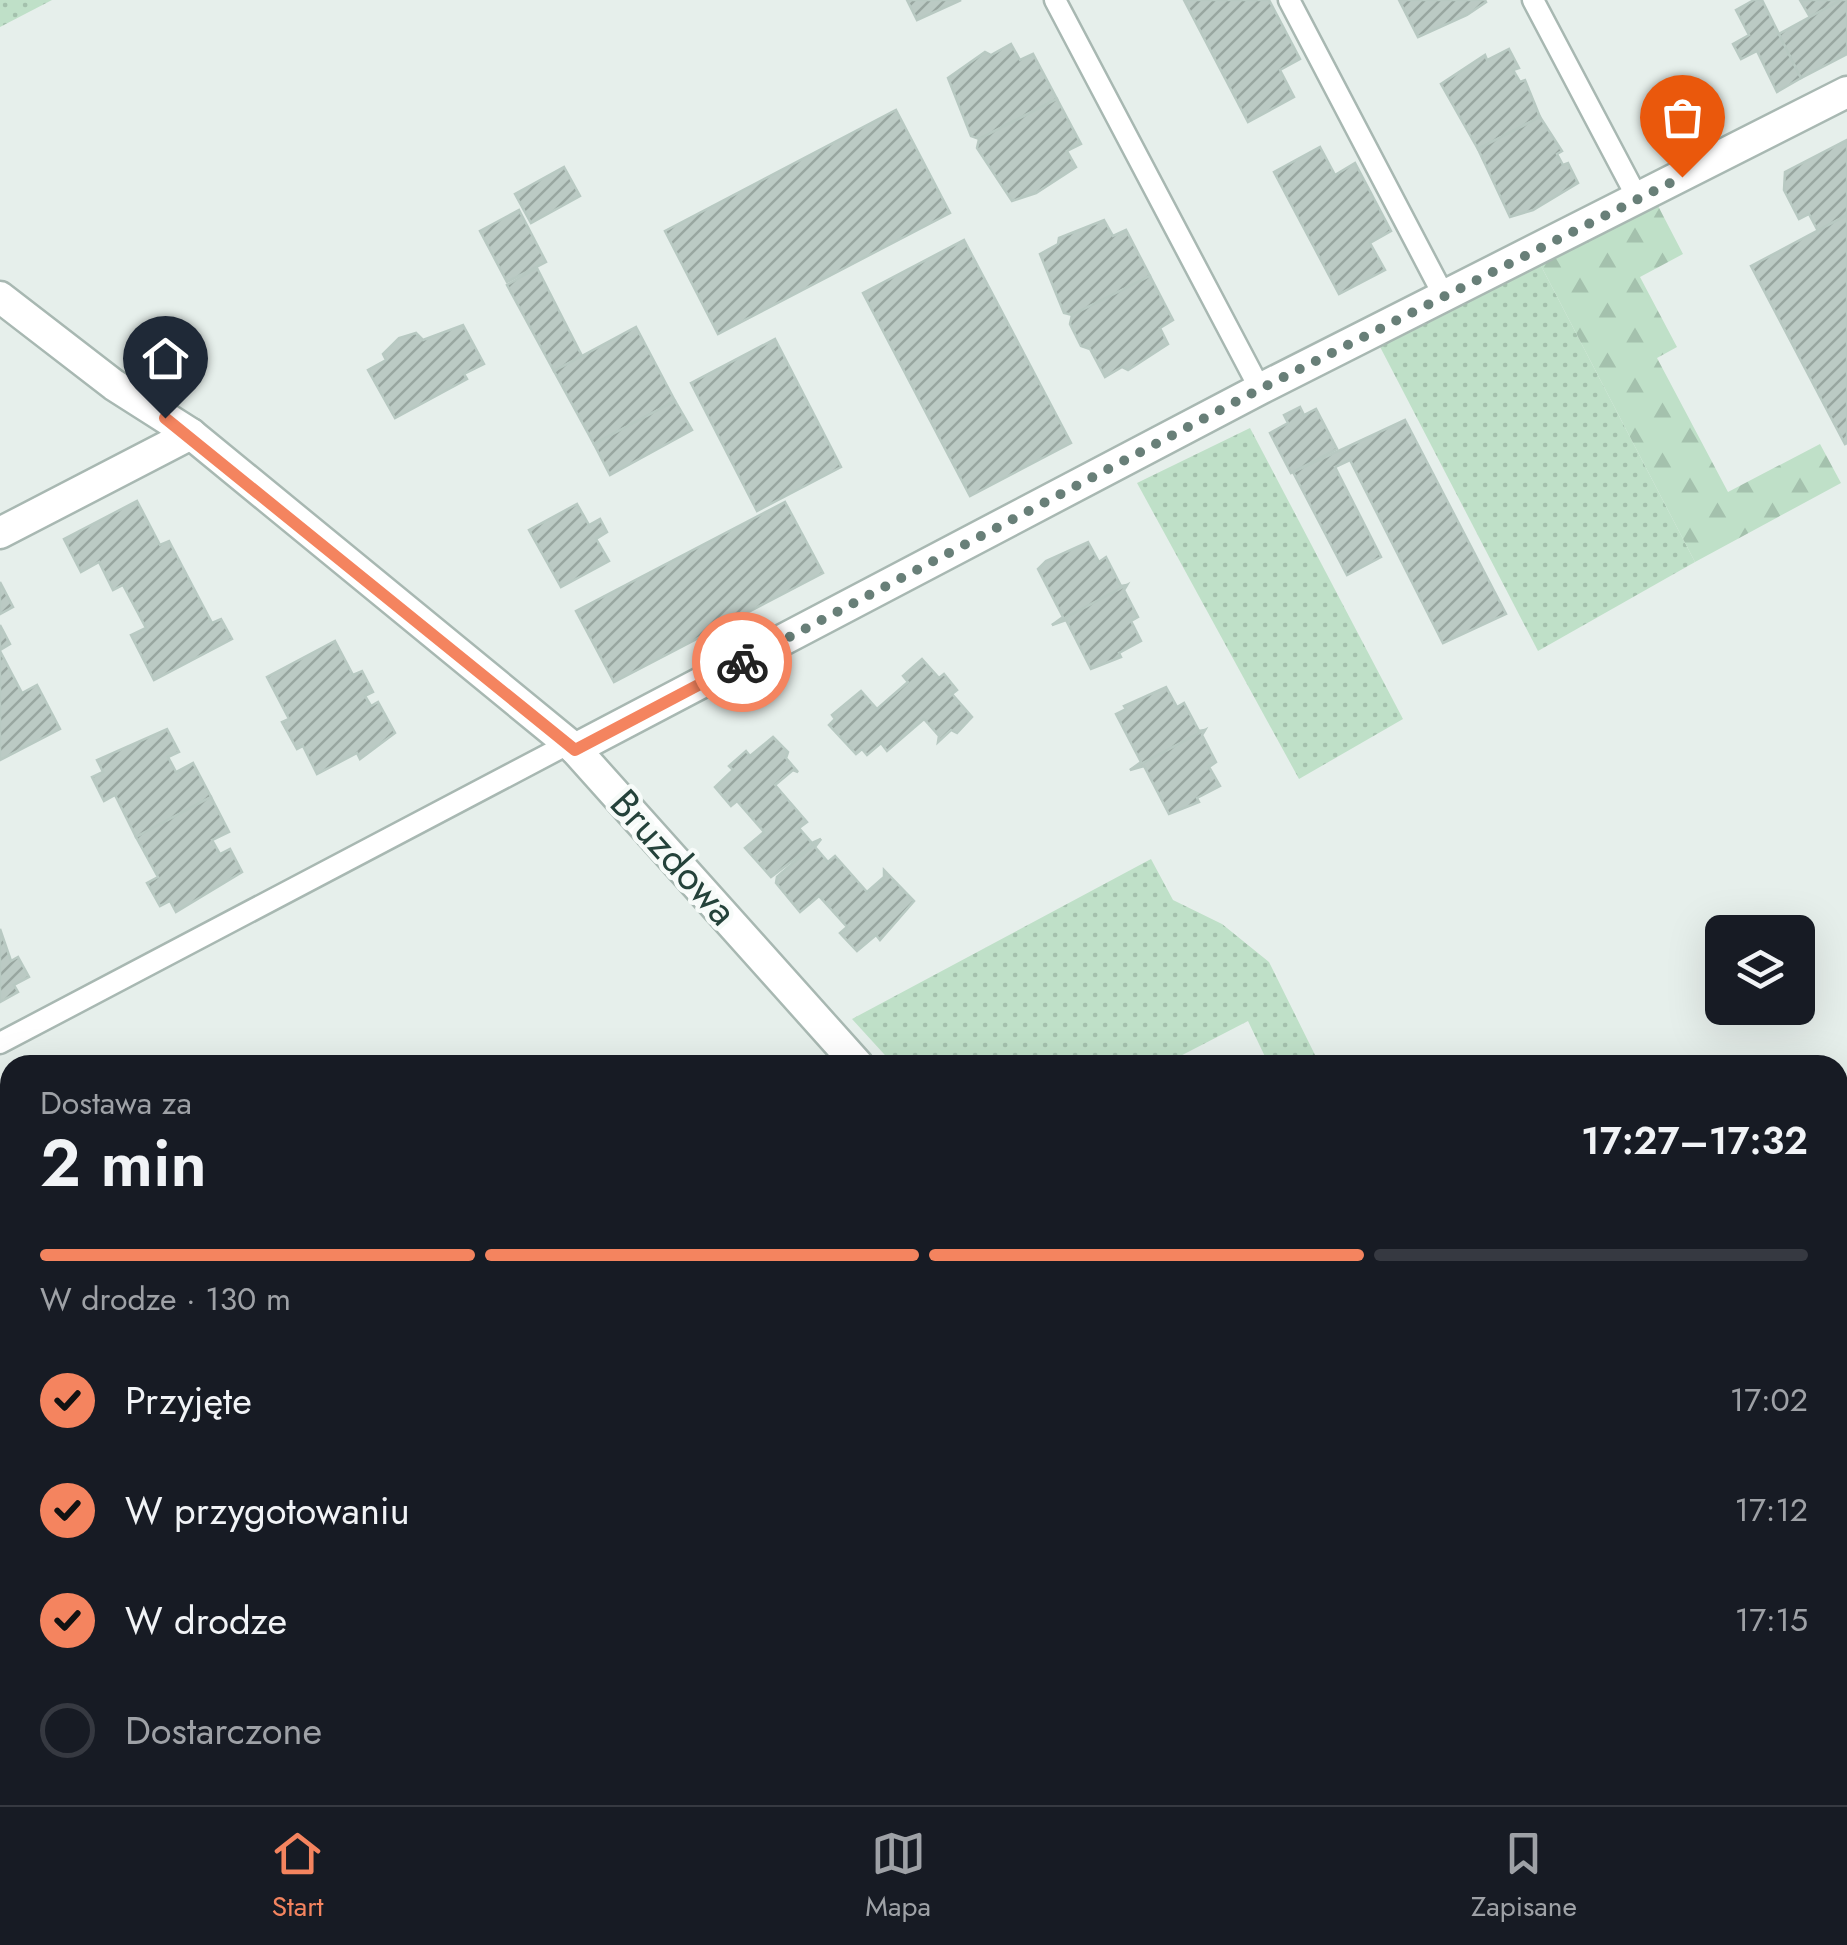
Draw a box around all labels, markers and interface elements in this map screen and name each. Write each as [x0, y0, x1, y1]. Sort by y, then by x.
pin [1640, 75, 1725, 178]
icon: bag [1655, 90, 1710, 145]
pin [123, 316, 208, 419]
icon: home [138, 331, 193, 386]
courier [692, 612, 792, 712]
icon: bike [715, 635, 770, 690]
street label: Bruzdowa [597, 776, 751, 938]
map controls [1705, 915, 1815, 1025]
button: layers [1705, 915, 1815, 1025]
text: Dostawa za [40, 1080, 192, 1126]
text: 17:27–17:32 [1581, 1113, 1808, 1168]
text: 2 min [40, 1116, 207, 1210]
text: W drodze · 130 m [40, 1276, 291, 1322]
icon: check [40, 1373, 95, 1428]
text: Przyjęte [125, 1373, 252, 1428]
text: 17:02 [1730, 1377, 1808, 1423]
icon: check [40, 1483, 95, 1538]
text: W przygotowaniu [125, 1483, 410, 1538]
text: 17:12 [1735, 1487, 1808, 1533]
icon: check [40, 1593, 95, 1648]
text: W drodze [125, 1593, 287, 1648]
text: 17:15 [1735, 1597, 1808, 1643]
text: Dostarczone [125, 1703, 322, 1758]
tab: Start [270, 1826, 325, 1927]
tab: Mapa [865, 1826, 931, 1927]
tab: Zapisane [1471, 1826, 1577, 1927]

